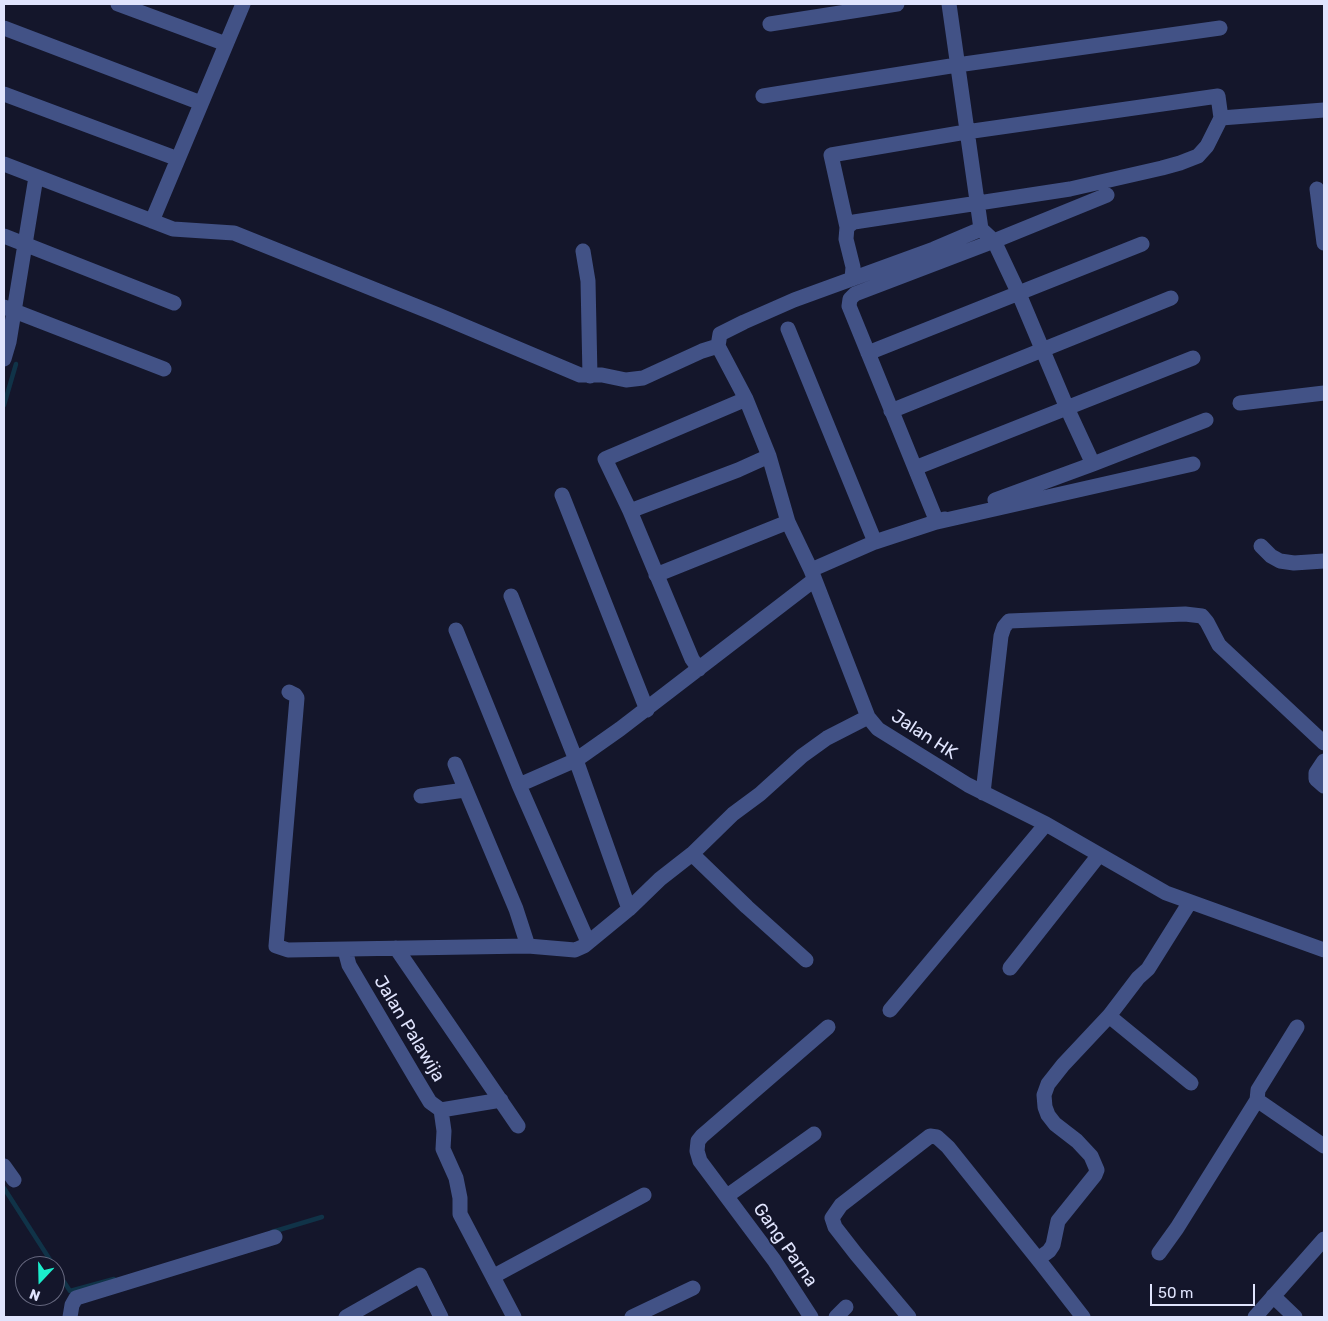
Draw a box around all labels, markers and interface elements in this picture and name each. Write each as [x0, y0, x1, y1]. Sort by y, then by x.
street label: Jalan HK [887, 706, 961, 764]
street label: Jalan Palawija [369, 972, 449, 1086]
street label: Gang Parna [748, 1199, 822, 1291]
north arrow [15, 1256, 65, 1306]
scale bar [1153, 1274, 1258, 1306]
text: 50 m [1158, 1284, 1193, 1302]
text: N [27, 1285, 43, 1304]

